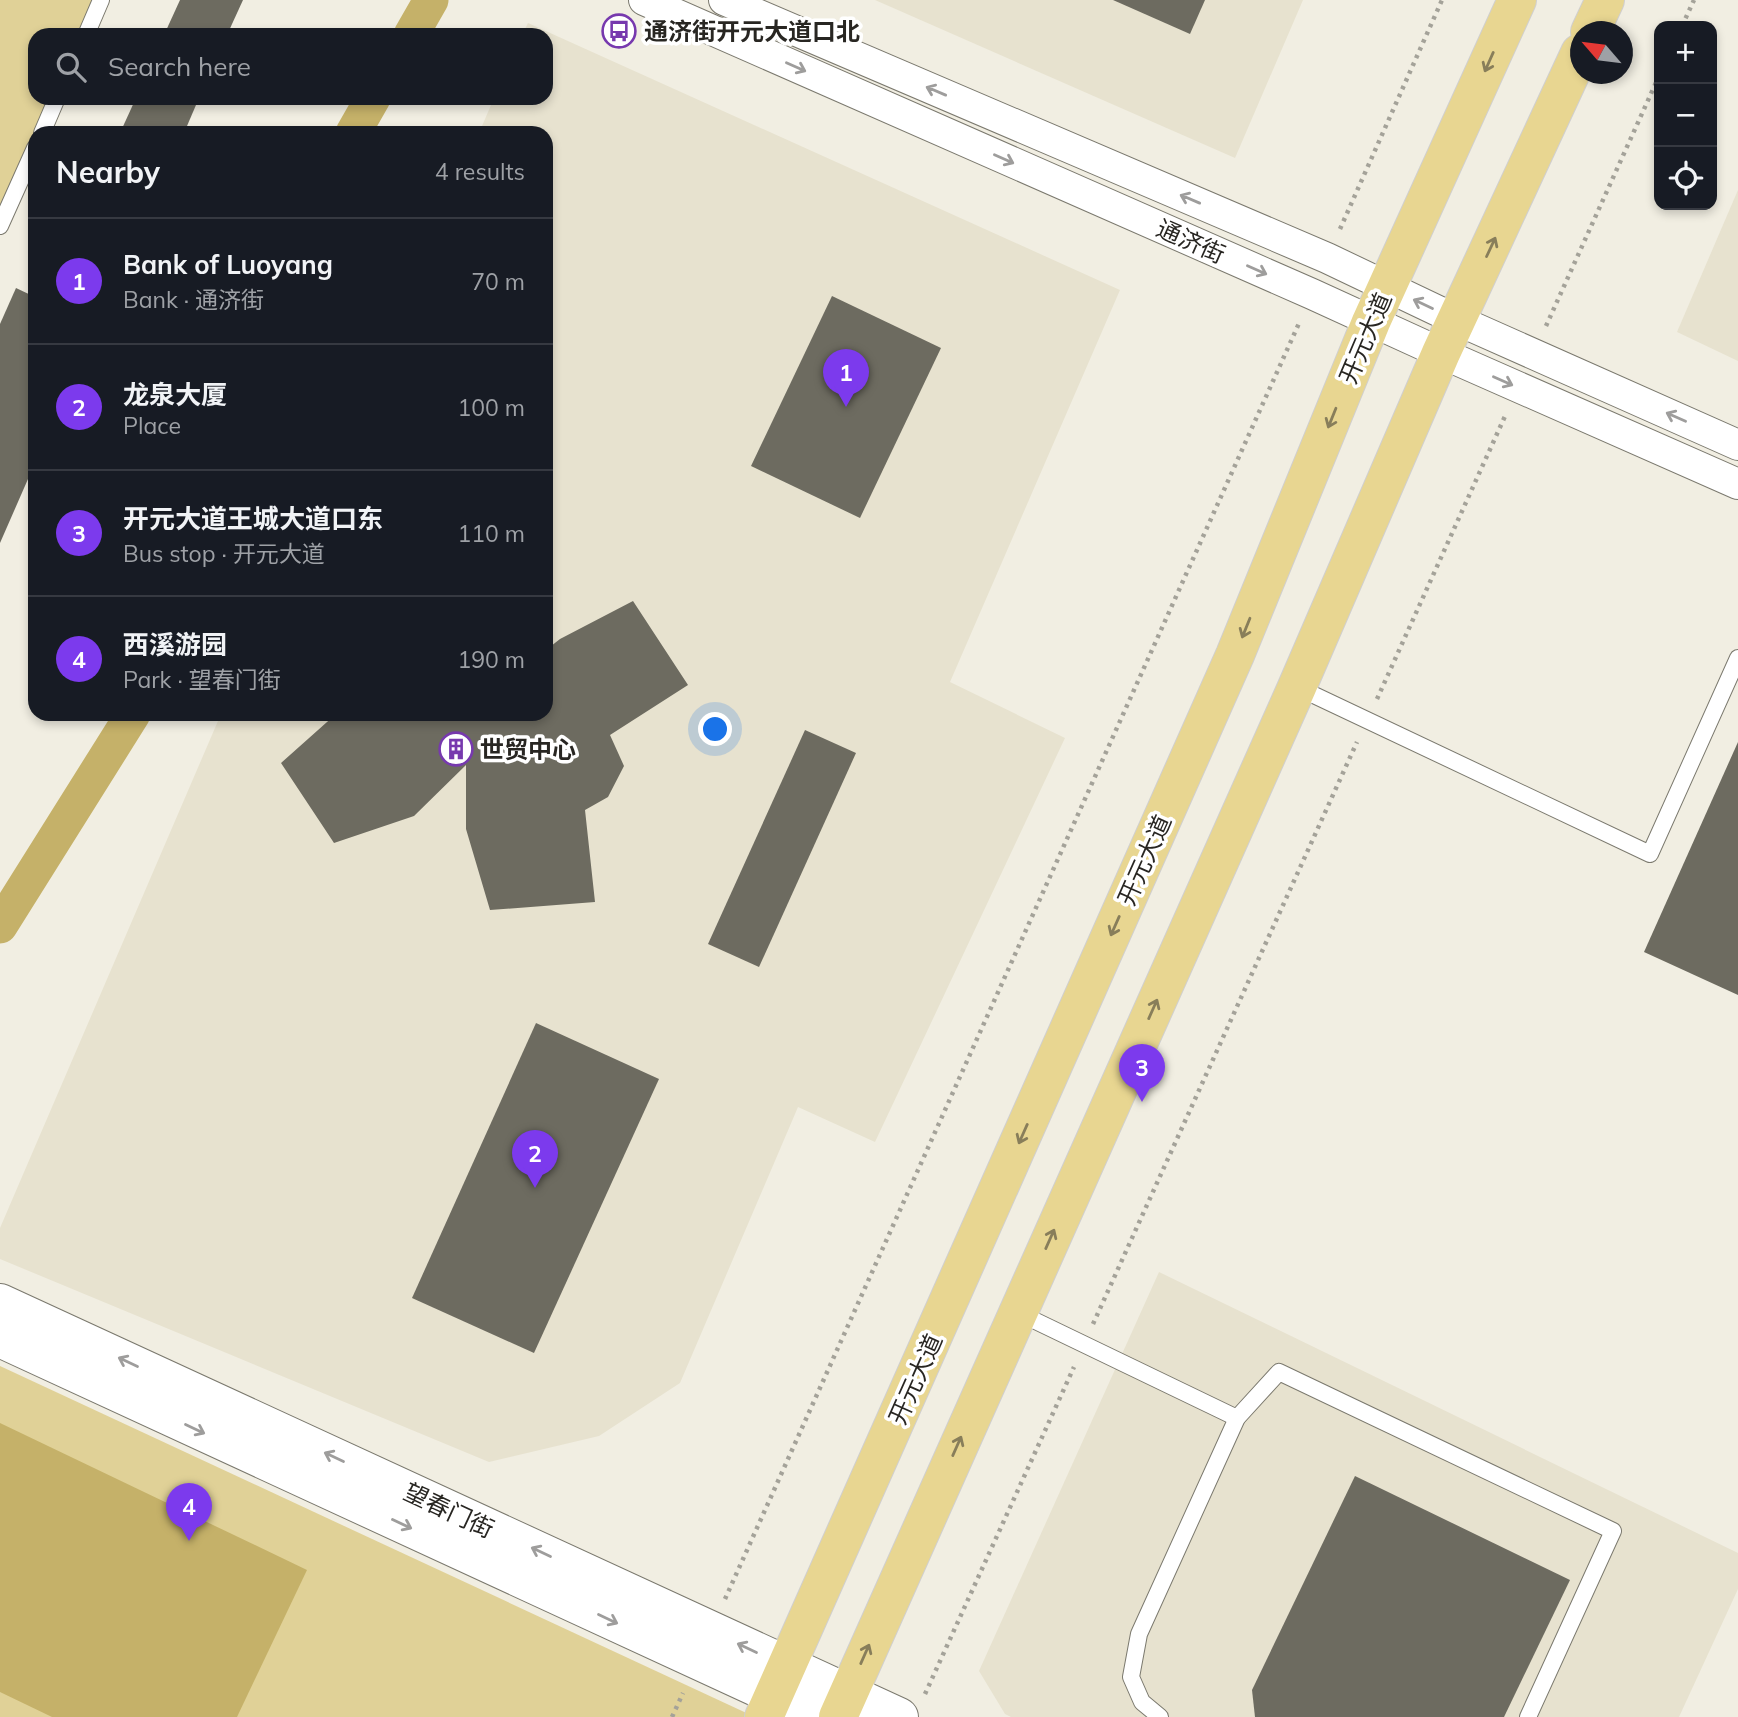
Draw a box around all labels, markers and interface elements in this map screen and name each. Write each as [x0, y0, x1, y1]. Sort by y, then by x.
bus stop icon: 通济街开元大道口北 [600, 12, 638, 50]
place label: 通济街开元大道口北 [644, 16, 860, 46]
north arrow [1570, 21, 1633, 84]
map controls [1654, 21, 1717, 210]
button: + [1654, 21, 1717, 84]
search box [28, 28, 553, 105]
icon: search [52, 48, 90, 86]
text: Search here [108, 50, 251, 83]
one-way arrow [1482, 51, 1495, 72]
one-way arrow [784, 61, 806, 74]
one-way arrow [925, 84, 947, 97]
button: − [1654, 84, 1717, 147]
button: locate [1654, 147, 1717, 210]
text: Nearby [56, 153, 160, 191]
one-way arrow [993, 153, 1014, 166]
text: 4 results [435, 157, 525, 186]
one-way arrow [1180, 192, 1201, 205]
street label: 通济街 [1152, 213, 1230, 269]
one-way arrow [1485, 237, 1498, 259]
text: Bank of Luoyang [123, 248, 333, 281]
one-way arrow [1246, 264, 1267, 277]
text: 1 [72, 267, 86, 296]
text: 70 m [471, 267, 525, 296]
text: Bank · 通济街 [123, 285, 264, 314]
street label: 开元大道 [1332, 288, 1398, 388]
one-way arrow [1413, 297, 1434, 310]
pin: 1 [823, 349, 869, 407]
one-way arrow [1492, 375, 1513, 388]
text: 龙泉大厦 [123, 378, 227, 411]
text: 2 [72, 393, 86, 422]
text: 100 m [457, 393, 525, 422]
one-way arrow [1324, 406, 1337, 428]
one-way arrow [1665, 410, 1687, 423]
text: Place [123, 411, 181, 440]
text: 开元大道王城大道口东 [123, 502, 383, 535]
text: 3 [72, 519, 86, 548]
text: 110 m [457, 519, 525, 548]
text: Bus stop · 开元大道 [123, 539, 325, 568]
one-way arrow [1238, 617, 1251, 638]
text: 西溪游园 [123, 628, 227, 661]
text: 4 [72, 645, 86, 674]
text: 190 m [457, 645, 525, 674]
text: Park · 望春门街 [123, 665, 281, 694]
your location [698, 712, 732, 746]
building icon: 世贸中心 [437, 730, 475, 768]
place label: 世贸中心 [480, 734, 576, 764]
street label: 开元大道 [1111, 810, 1177, 910]
one-way arrow [1108, 915, 1121, 936]
one-way arrow [1147, 998, 1160, 1020]
pin: 3 [1119, 1044, 1165, 1102]
one-way arrow [1016, 1123, 1029, 1144]
pin: 2 [512, 1130, 558, 1188]
one-way arrow [1044, 1228, 1057, 1250]
street label: 开元大道 [882, 1329, 948, 1429]
one-way arrow [118, 1354, 139, 1368]
one-way arrow [185, 1423, 206, 1436]
one-way arrow [951, 1436, 964, 1458]
one-way arrow [324, 1450, 345, 1463]
street label: 望春门街 [399, 1476, 499, 1544]
pin: 4 [166, 1483, 212, 1541]
one-way arrow [391, 1518, 412, 1531]
one-way arrow [531, 1545, 552, 1558]
one-way arrow [598, 1614, 619, 1627]
one-way arrow [737, 1641, 759, 1654]
one-way arrow [859, 1644, 872, 1666]

